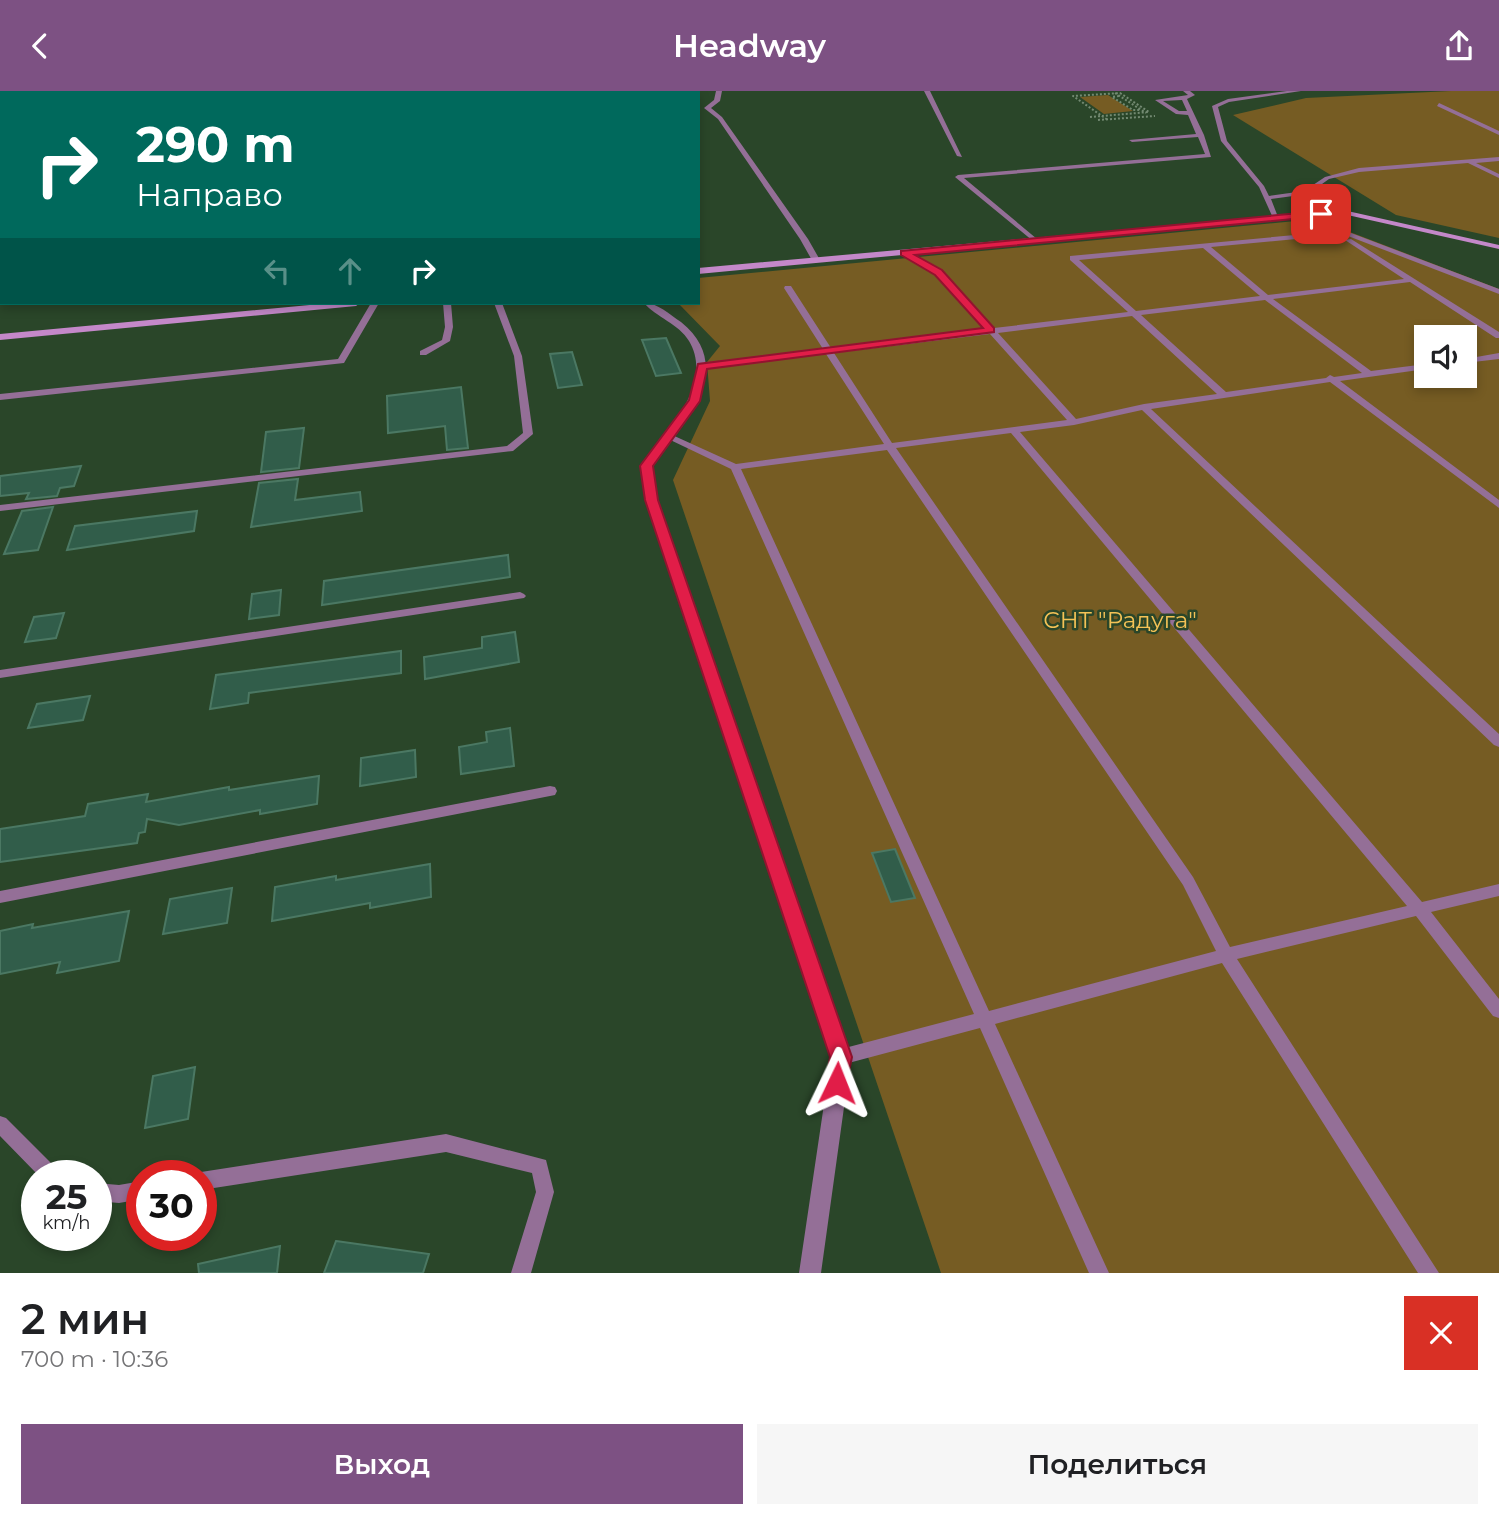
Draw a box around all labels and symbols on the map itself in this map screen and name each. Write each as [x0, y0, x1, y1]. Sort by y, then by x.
pin [1291, 184, 1351, 244]
park label: СНТ "Радуга" [1043, 606, 1197, 634]
position arrow [800, 1046, 874, 1120]
speed limit sign: 30 [126, 1160, 217, 1251]

